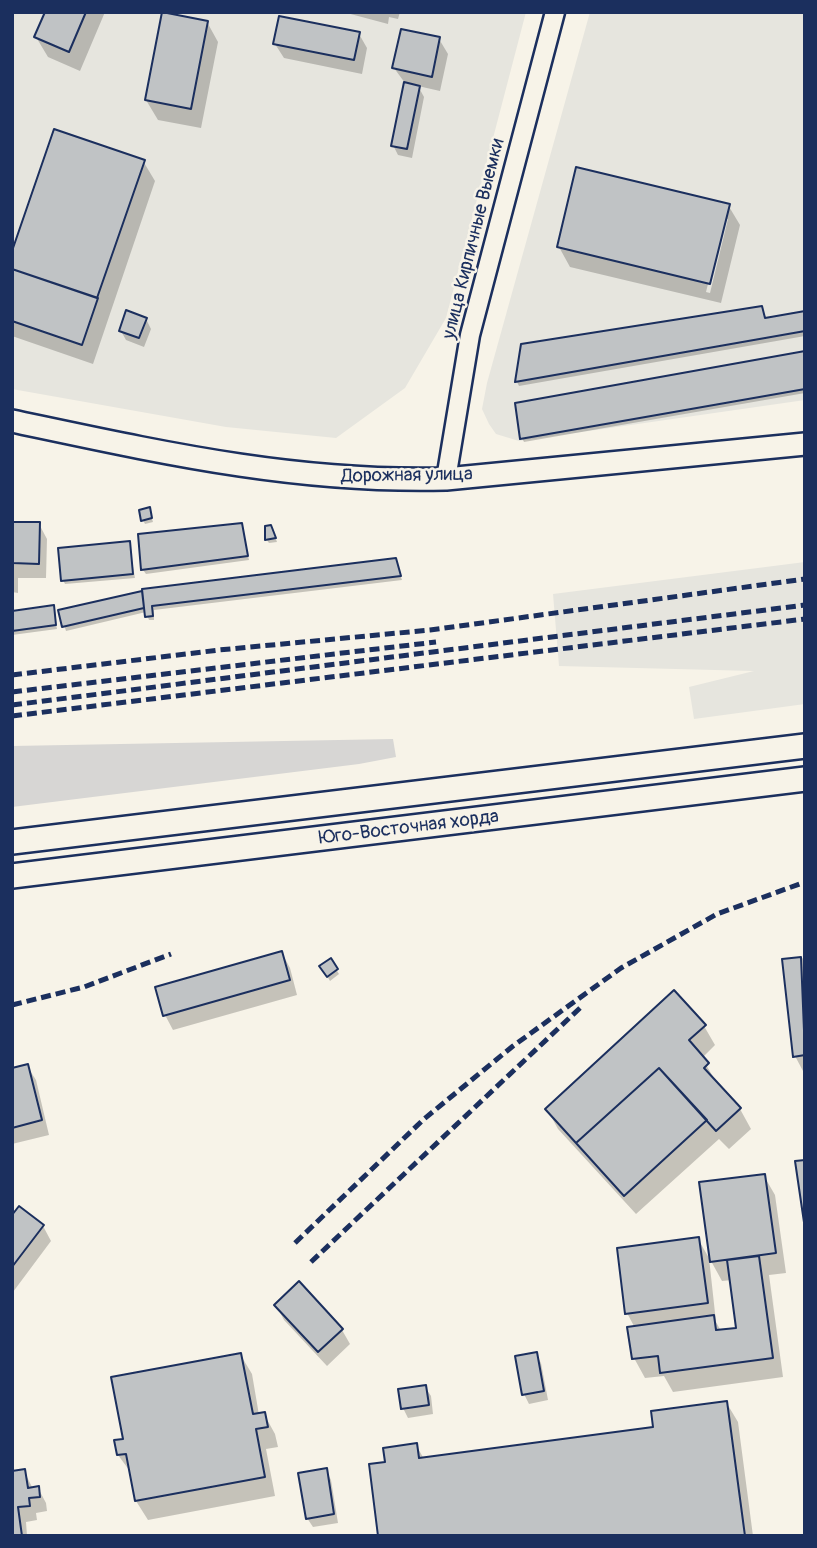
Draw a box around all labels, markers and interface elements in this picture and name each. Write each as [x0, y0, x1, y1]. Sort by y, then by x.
street label: улица Кирпичные Выемки [438, 136, 510, 342]
street label: Дорожная улица [341, 463, 473, 489]
street label: Юго-Восточная хорда [318, 806, 500, 850]

